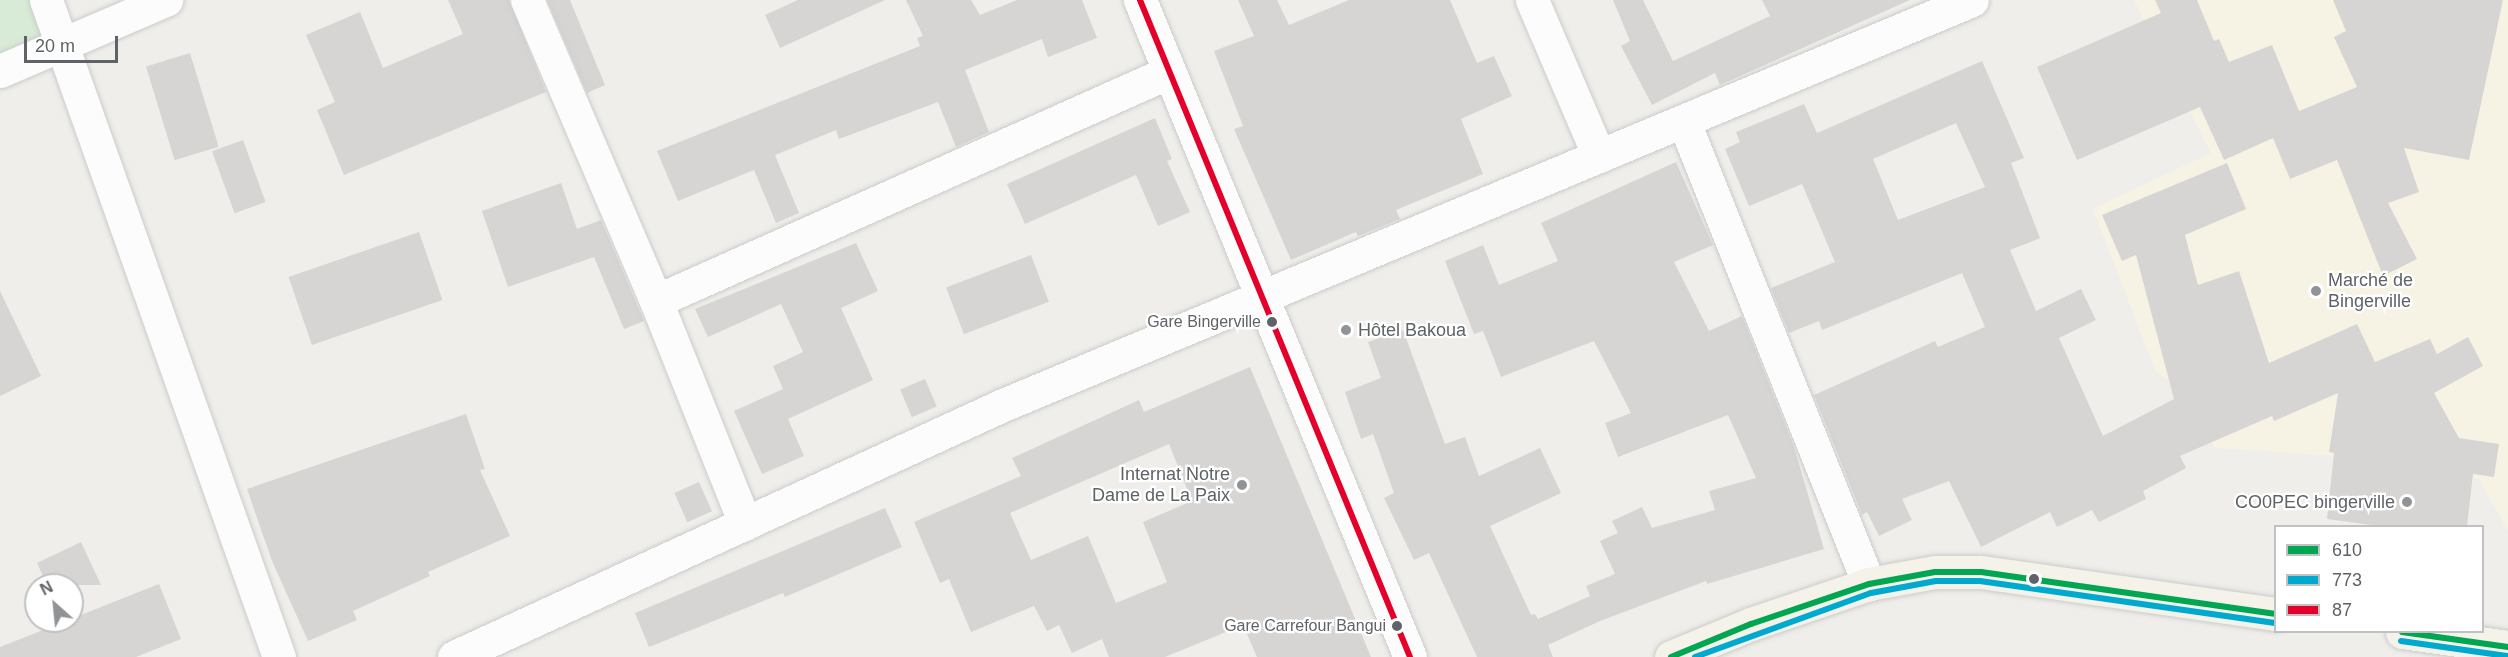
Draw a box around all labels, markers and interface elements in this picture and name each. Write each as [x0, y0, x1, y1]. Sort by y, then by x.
scale bar [27, 24, 122, 62]
text: 20 m [35, 36, 75, 56]
place label: Marché de Bingerville [2328, 270, 2413, 312]
marker: Marché de Bingerville [2309, 284, 2323, 298]
place label: Gare Bingerville [1147, 312, 1261, 332]
marker: Gare Bingerville [1266, 316, 1278, 328]
place label: Hôtel Bakoua [1358, 319, 1466, 341]
marker: Hôtel Bakoua [1339, 323, 1353, 337]
place label: Internat Notre Dame de La Paix [1092, 464, 1230, 506]
marker: Internat Notre Dame de La Paix [1235, 478, 1249, 492]
place label: CO0PEC bingerville [2235, 491, 2395, 513]
marker: CO0PEC bingerville [2400, 495, 2414, 509]
legend [2274, 525, 2484, 633]
text: 610 [2332, 540, 2362, 560]
text: 773 [2332, 570, 2362, 590]
north arrow [24, 573, 84, 633]
unlabelled marker [2028, 573, 2040, 585]
text: N [37, 578, 56, 598]
text: 87 [2332, 600, 2352, 620]
place label: Gare Carrefour Bangui [1224, 616, 1386, 636]
marker: Gare Carrefour Bangui [1391, 620, 1403, 632]

